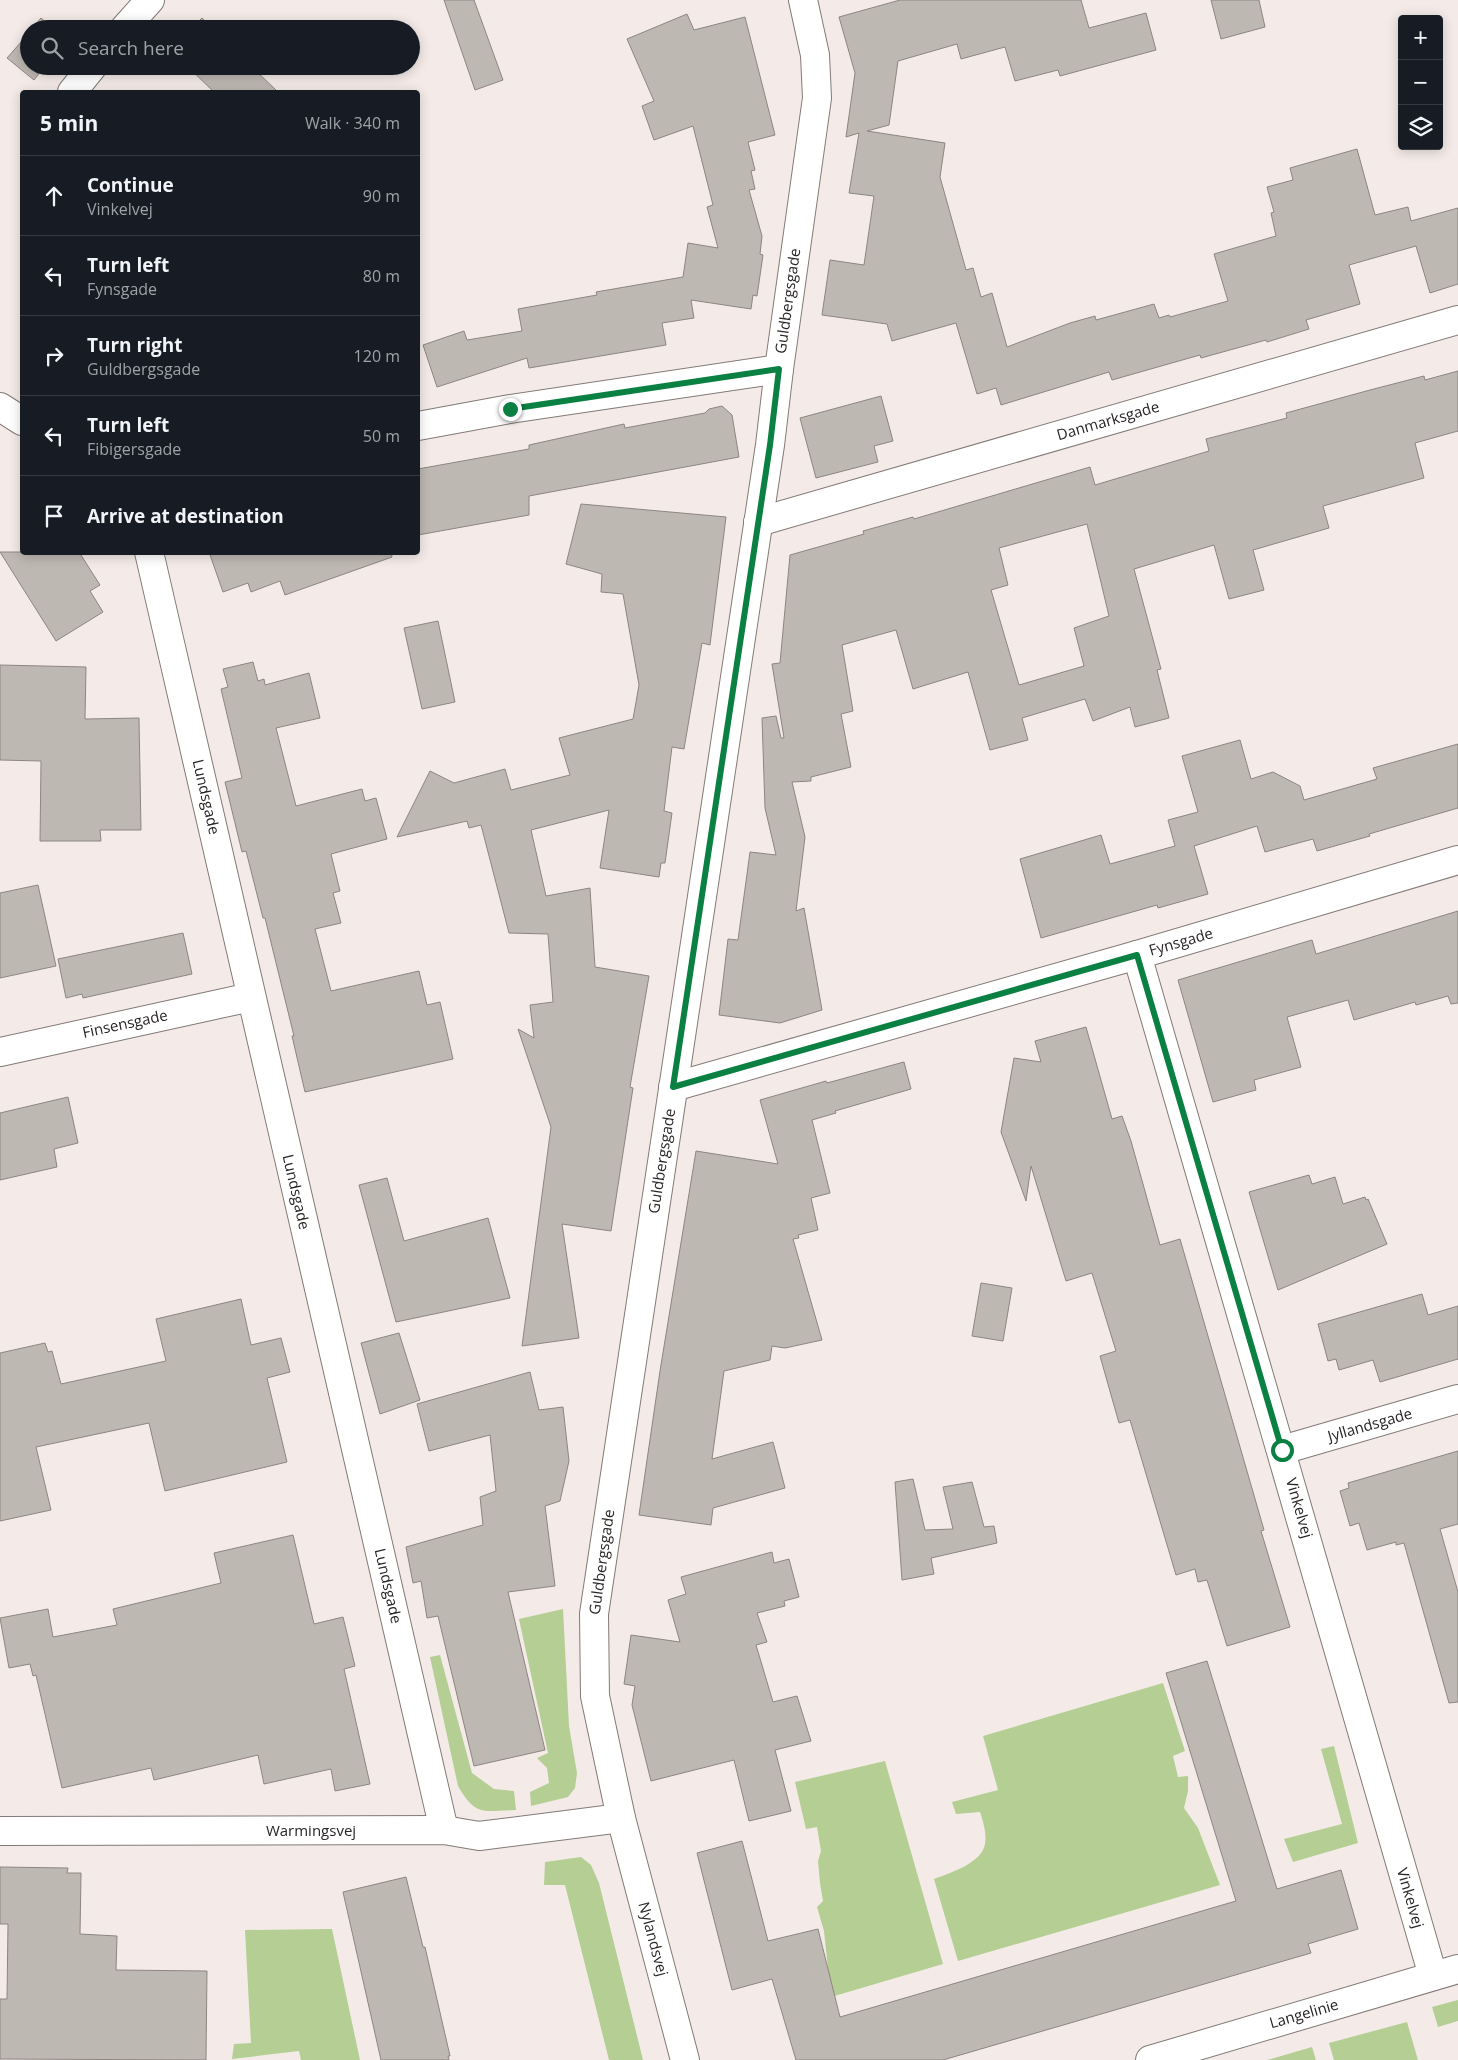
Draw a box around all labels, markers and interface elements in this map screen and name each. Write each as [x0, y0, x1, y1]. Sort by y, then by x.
map controls [1398, 15, 1443, 150]
button: + [1398, 15, 1443, 60]
search box [20, 20, 420, 75]
icon: search [38, 34, 66, 62]
text: Search here [78, 35, 184, 61]
button: − [1398, 60, 1443, 105]
button: layers [1398, 105, 1443, 150]
text: 5 min [40, 109, 98, 137]
text: Walk · 340 m [305, 112, 400, 134]
text: Continue [87, 172, 174, 198]
icon: ahead [40, 182, 68, 210]
text: 90 m [363, 185, 400, 207]
text: Vinkelvej [87, 198, 153, 220]
street label: Guldbergsgade [770, 247, 804, 355]
text: Turn left [87, 252, 169, 278]
icon: left [40, 262, 68, 290]
text: 80 m [363, 265, 400, 287]
text: Fynsgade [87, 278, 157, 300]
text: Turn right [87, 332, 182, 358]
icon: right [40, 342, 68, 370]
text: 120 m [354, 345, 400, 367]
text: Guldbergsgade [87, 358, 200, 380]
street label: Danmarksgade [1054, 396, 1161, 444]
route end [499, 398, 522, 421]
text: Turn left [87, 412, 169, 438]
icon: left [40, 422, 68, 450]
text: 50 m [363, 425, 400, 447]
text: Fibigersgade [87, 438, 181, 460]
icon: arrive [40, 502, 68, 530]
text: Arrive at destination [87, 503, 284, 529]
street label: Lundsgade [189, 757, 225, 836]
street label: Fynsgade [1146, 922, 1215, 960]
street label: Finsensgade [80, 1004, 169, 1042]
street label: Guldbergsgade [643, 1107, 679, 1215]
street label: Lundsgade [279, 1152, 315, 1231]
street label: Jyllandsgade [1323, 1402, 1414, 1446]
route start [1271, 1439, 1294, 1462]
street label: Vinkelvej [1282, 1475, 1318, 1540]
street label: Guldbergsgade [584, 1508, 618, 1616]
street label: Lundsgade [371, 1546, 407, 1625]
street label: Warmingsvej [266, 1820, 356, 1840]
street label: Vinkelvej [1393, 1865, 1429, 1930]
street label: Nylandsvej [634, 1899, 673, 1978]
street label: Langelinie [1267, 1994, 1341, 2032]

